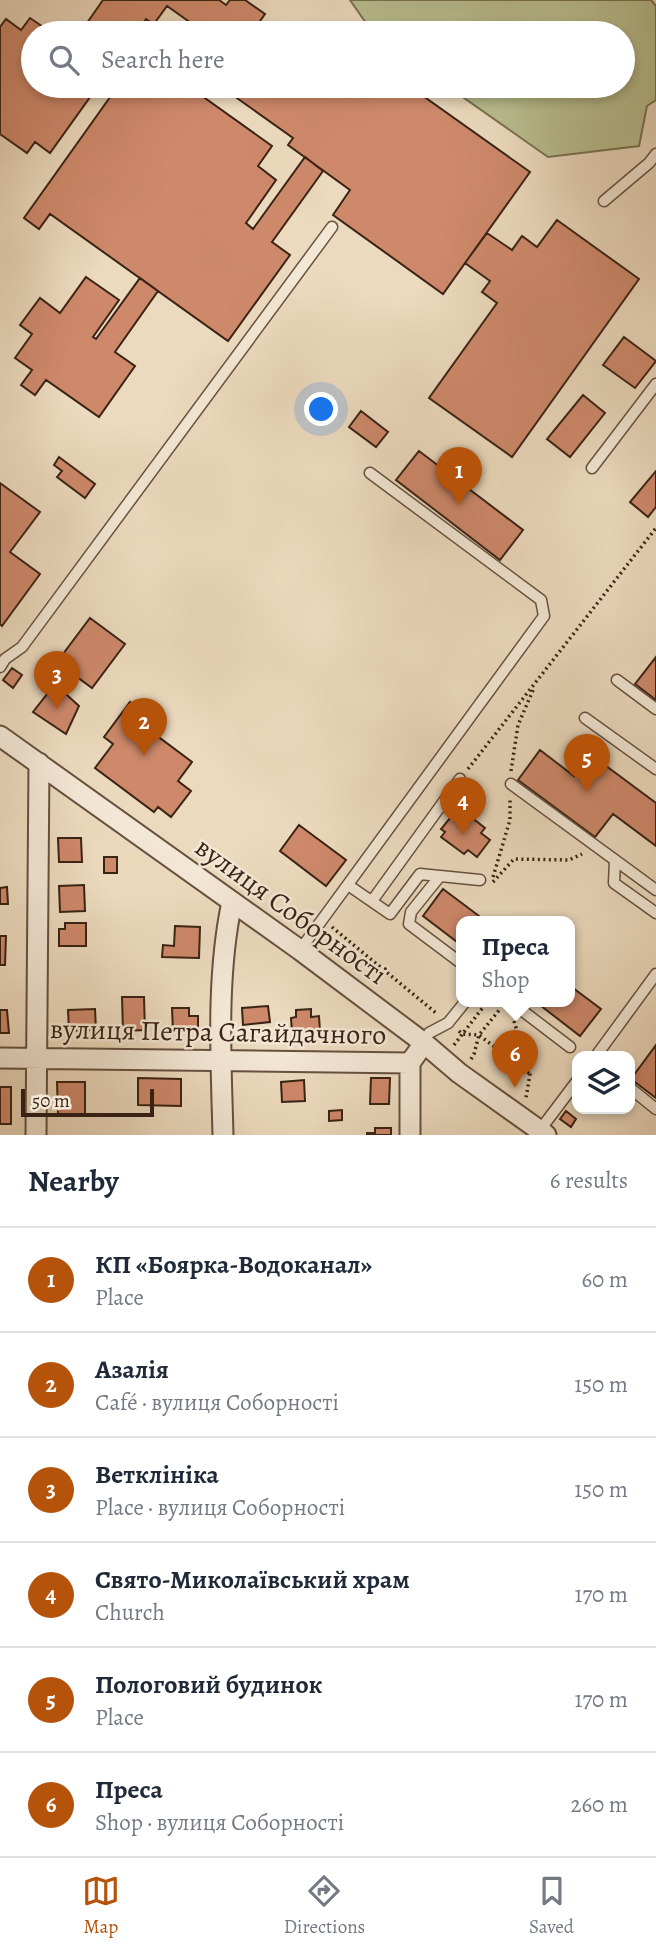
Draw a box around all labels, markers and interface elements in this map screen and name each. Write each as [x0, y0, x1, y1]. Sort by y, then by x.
search box [21, 21, 635, 98]
icon: search [45, 41, 83, 79]
text: Search here [101, 42, 225, 77]
your location [304, 392, 338, 426]
pin: 1 [436, 447, 482, 505]
pin: 3 [34, 651, 80, 709]
pin: 2 [121, 698, 167, 756]
pin: 5 [564, 734, 610, 792]
pin: 4 [440, 777, 486, 835]
street label: вулиця Соборності [187, 828, 395, 994]
popup [456, 916, 575, 1007]
text: Преса [482, 929, 549, 964]
text: Shop [482, 964, 529, 995]
street label: вулиця Петра Сагайдачного [49, 1010, 387, 1054]
pin: 6 [492, 1030, 538, 1088]
map controls [572, 1051, 635, 1114]
button: layers [572, 1051, 635, 1114]
scale bar [21, 1086, 154, 1118]
text: 50 m [32, 1088, 70, 1114]
text: Nearby [28, 1161, 119, 1201]
text: 6 results [550, 1165, 628, 1196]
text: КП «Боярка-Водоканал» [95, 1247, 372, 1282]
text: 1 [47, 1264, 55, 1295]
text: 60 m [581, 1264, 628, 1295]
text: Place [95, 1282, 144, 1313]
text: Азалія [95, 1352, 169, 1387]
text: 2 [45, 1369, 57, 1400]
text: 150 m [574, 1369, 628, 1400]
text: Café · вулиця Соборності [95, 1387, 339, 1418]
text: Ветклініка [95, 1457, 219, 1492]
text: 3 [46, 1474, 56, 1505]
text: 150 m [574, 1474, 628, 1505]
text: Place · вулиця Соборності [95, 1492, 345, 1523]
text: Свято-Миколаївський храм [95, 1562, 410, 1597]
text: 4 [46, 1579, 56, 1610]
text: 170 m [575, 1579, 628, 1610]
text: Church [95, 1597, 165, 1628]
text: Пологовий будинок [95, 1667, 323, 1702]
text: 5 [46, 1684, 56, 1715]
text: 170 m [575, 1684, 628, 1715]
text: Place [95, 1702, 144, 1733]
text: Преса [95, 1772, 163, 1807]
text: 6 [46, 1789, 56, 1820]
text: 260 m [570, 1789, 628, 1820]
text: Shop · вулиця Соборності [95, 1807, 344, 1838]
tab: Map [82, 1872, 120, 1940]
tab: Directions [284, 1872, 365, 1940]
tab: Saved [529, 1872, 574, 1940]

